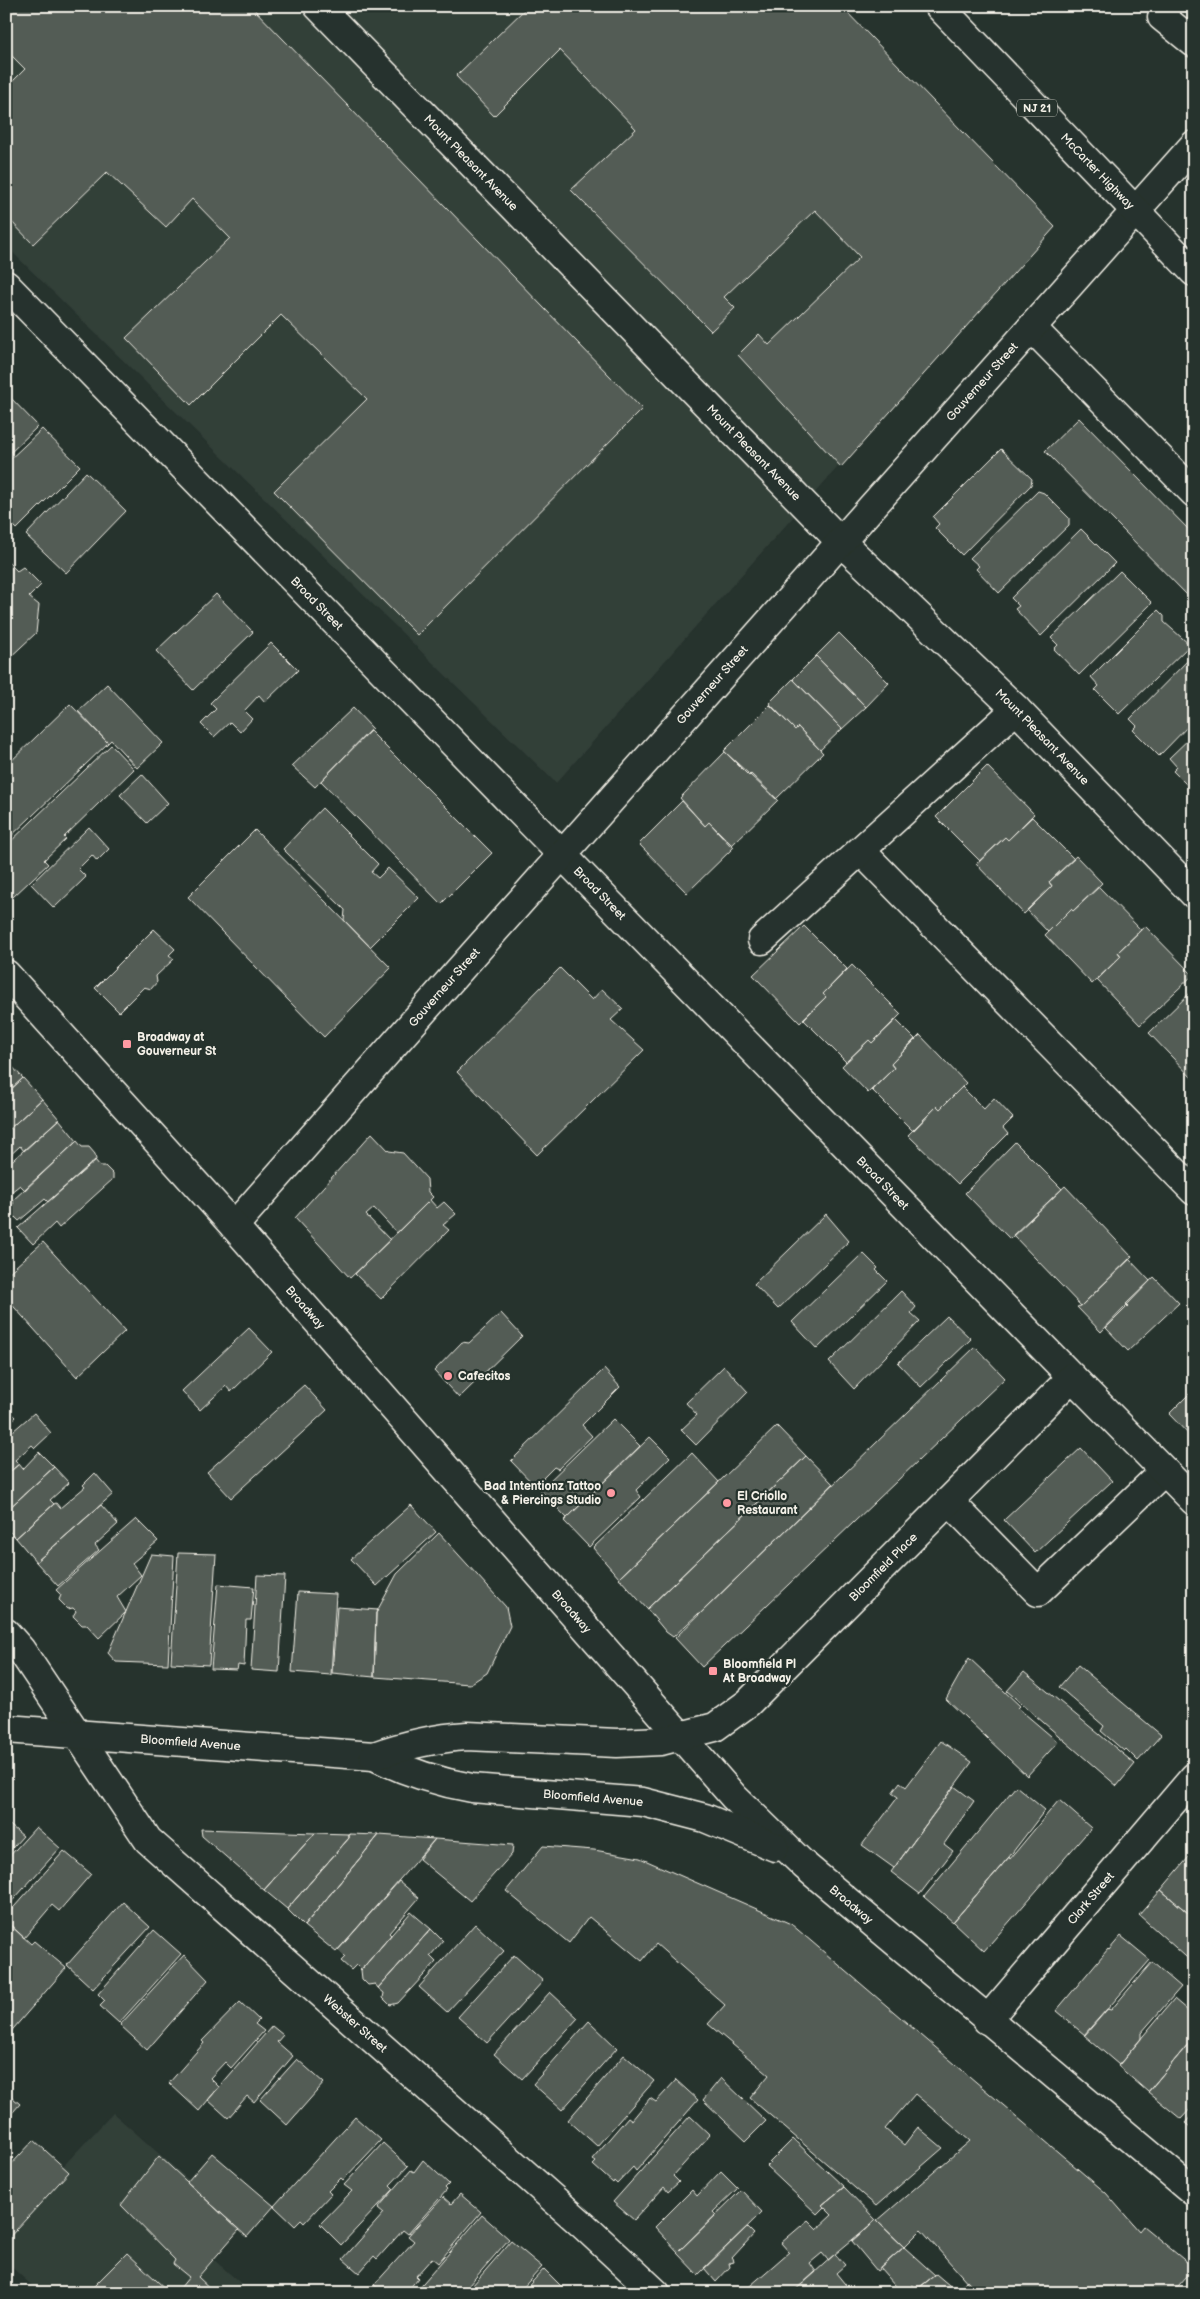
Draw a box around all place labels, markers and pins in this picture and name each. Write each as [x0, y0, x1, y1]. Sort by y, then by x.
place label: Broadway at Gouverneur St [137, 1030, 216, 1059]
marker: Broadway at Gouverneur St [121, 1038, 133, 1050]
place label: Cafecitos [458, 1369, 511, 1384]
marker: Cafecitos [442, 1370, 454, 1382]
place label: Bad Intentionz Tattoo & Piercings Studio [484, 1479, 601, 1508]
marker: Bad Intentionz Tattoo & Piercings Studio [605, 1487, 617, 1499]
place label: El Criollo Restaurant [737, 1489, 798, 1518]
marker: El Criollo Restaurant [721, 1497, 733, 1509]
place label: Bloomfield Pl At Broadway [722, 1657, 796, 1686]
marker: Bloomfield Pl At Broadway [707, 1665, 719, 1677]

